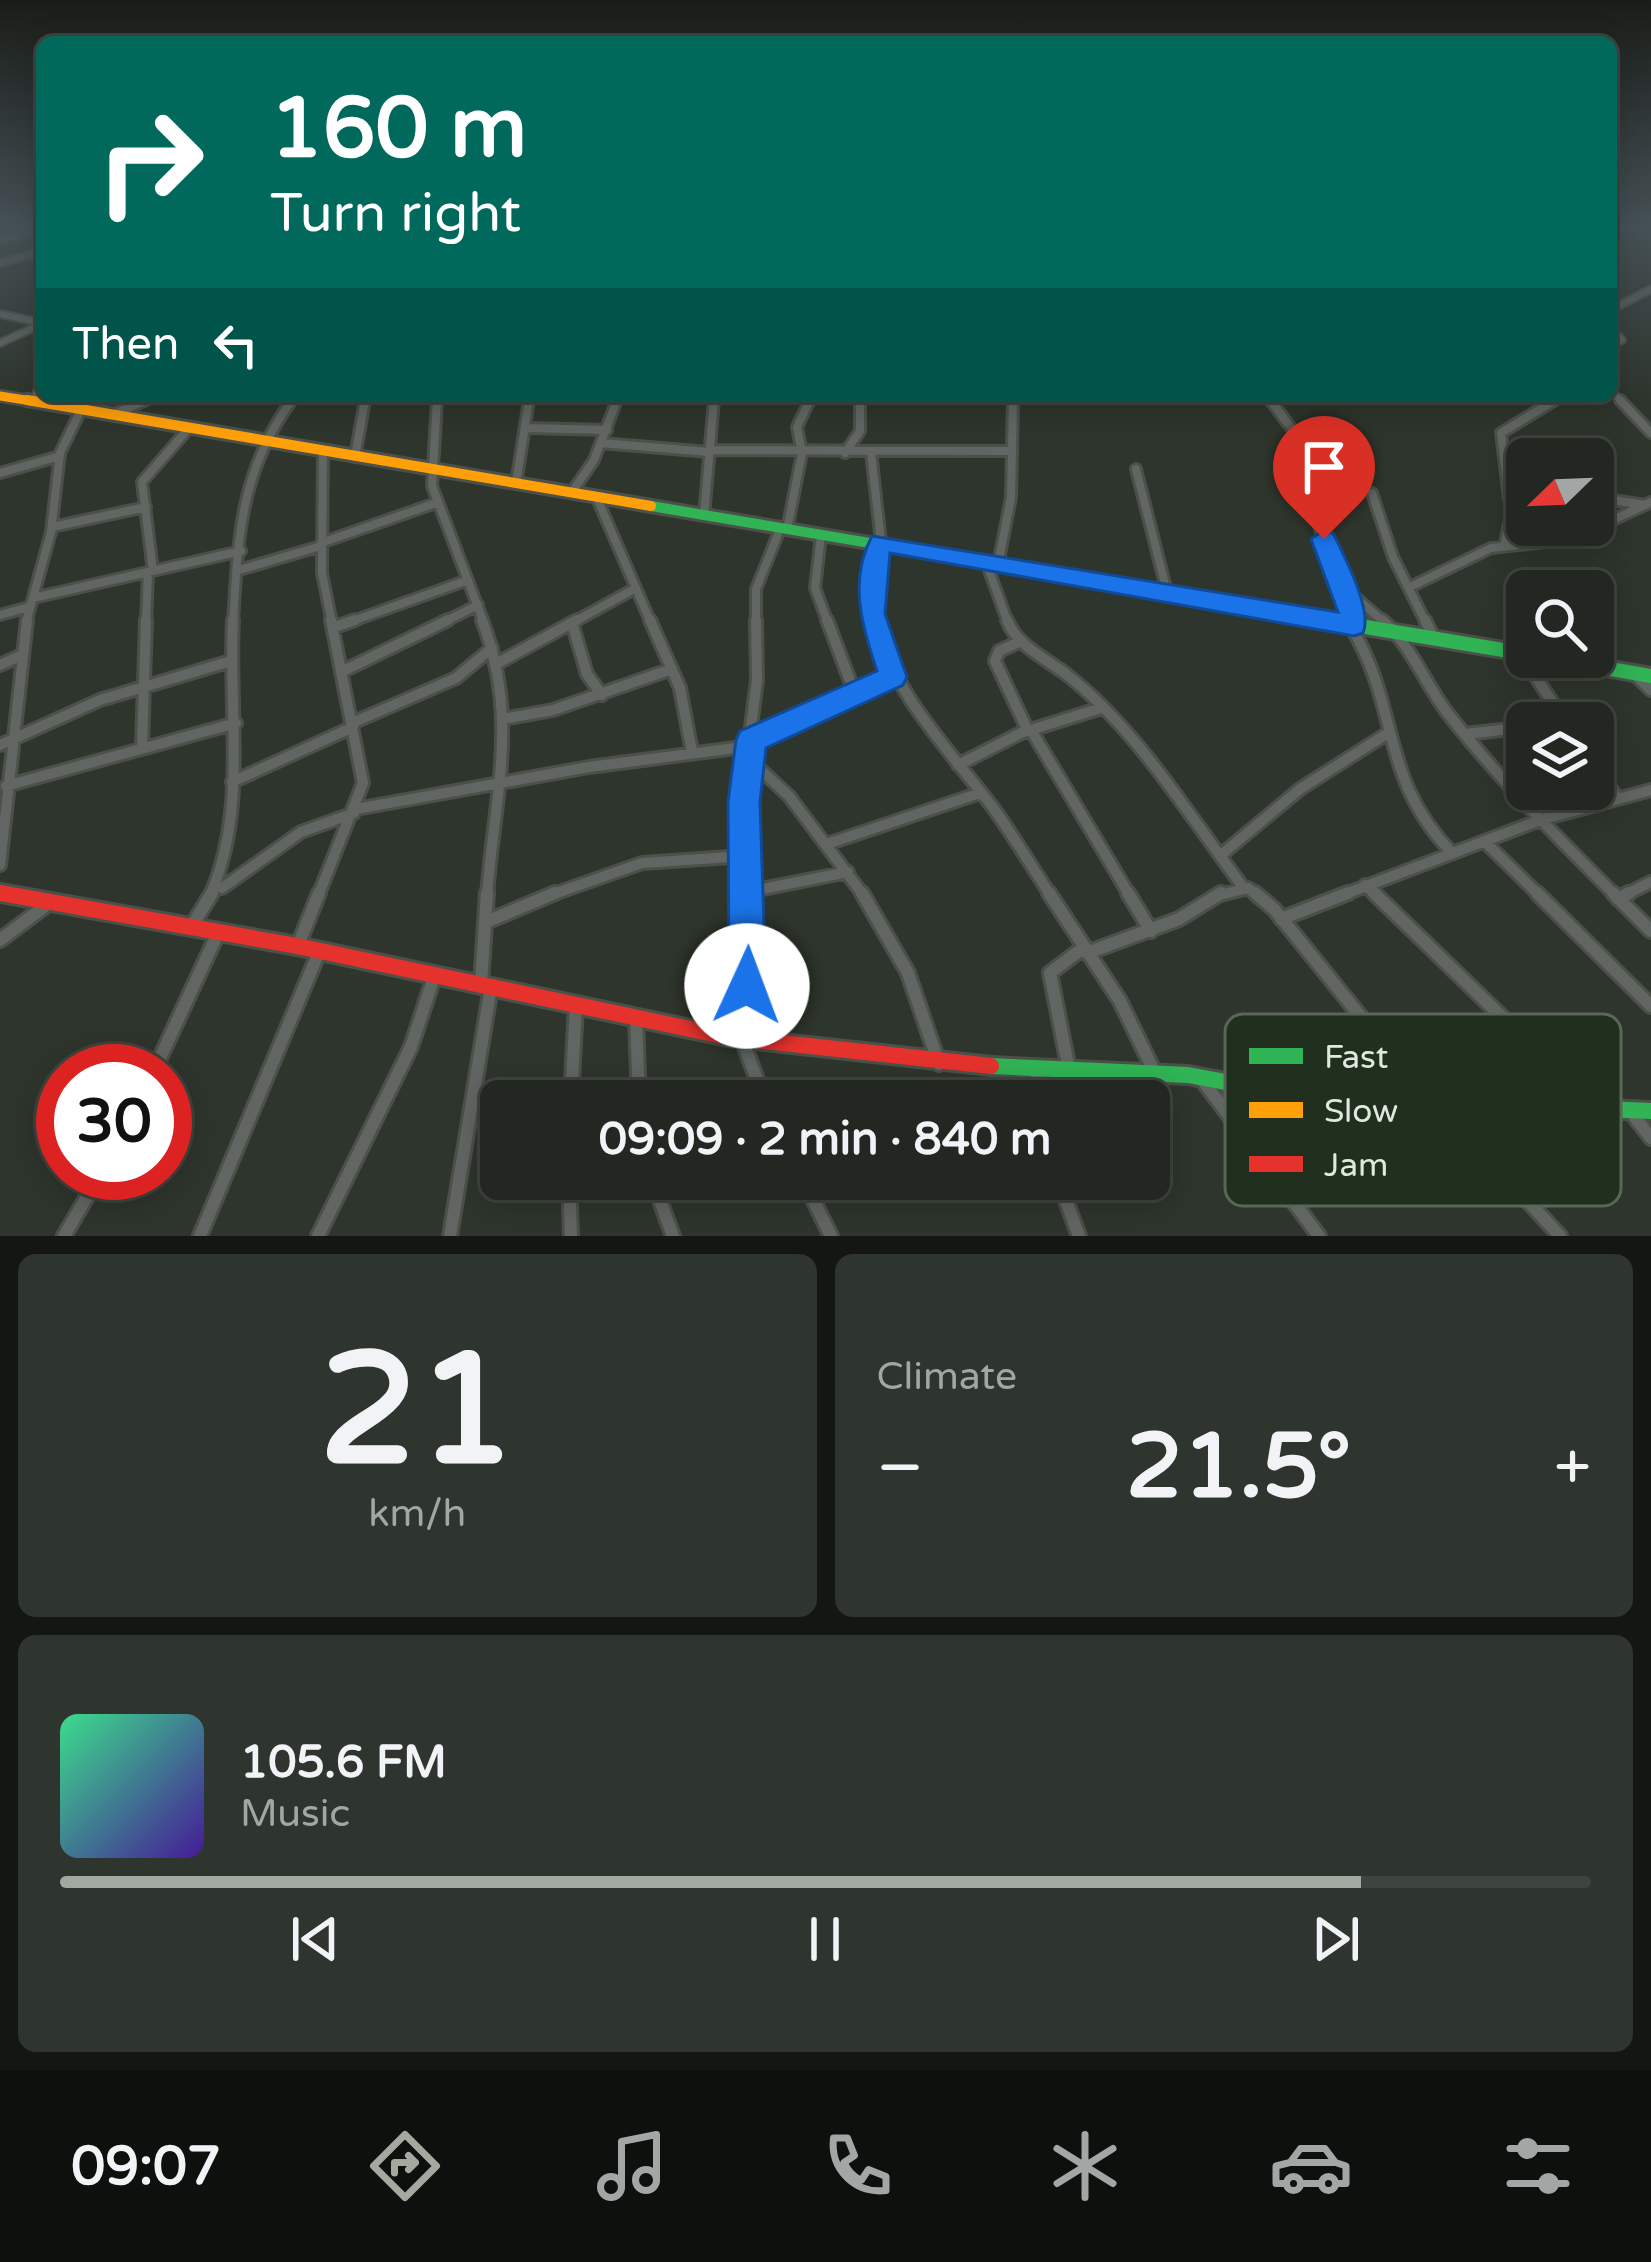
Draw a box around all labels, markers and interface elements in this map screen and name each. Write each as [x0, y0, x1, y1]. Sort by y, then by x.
text: 160 m [270, 79, 527, 180]
icon: right [72, 84, 228, 240]
text: Turn right [270, 181, 521, 246]
icon: left [203, 312, 269, 378]
text: Then [72, 318, 179, 372]
pin [1273, 416, 1375, 539]
icon: arrive [1291, 434, 1357, 500]
north arrow [1506, 438, 1614, 546]
map controls [1506, 438, 1614, 810]
button: search [1506, 570, 1614, 678]
button: layers [1506, 702, 1614, 810]
position arrow [684, 923, 810, 1049]
legend [1225, 1014, 1621, 1206]
text: Fast [1324, 1038, 1388, 1077]
speed limit sign: 30 [36, 1044, 192, 1200]
text: Slow [1324, 1092, 1398, 1131]
text: 09:09 · 2 min · 840 m [599, 1113, 1051, 1167]
text: Jam [1324, 1146, 1388, 1185]
text: 21 [319, 1318, 515, 1506]
text: Climate [877, 1353, 1017, 1400]
text: 21.5° [1126, 1413, 1351, 1522]
text: − [877, 1428, 924, 1508]
text: + [1554, 1428, 1591, 1508]
text: km/h [368, 1490, 466, 1537]
text: 105.6 FM [240, 1736, 447, 1790]
text: Music [240, 1790, 350, 1837]
icon: previous [282, 1906, 348, 1972]
icon: pause [792, 1906, 858, 1972]
icon: next [1303, 1906, 1369, 1972]
icon: directions [363, 2124, 447, 2208]
icon: music [590, 2124, 674, 2208]
icon: phone [816, 2124, 900, 2208]
icon: climate [1043, 2124, 1127, 2208]
icon: car [1269, 2124, 1353, 2208]
icon: filters [1496, 2124, 1580, 2208]
text: 09:07 [71, 2134, 221, 2199]

